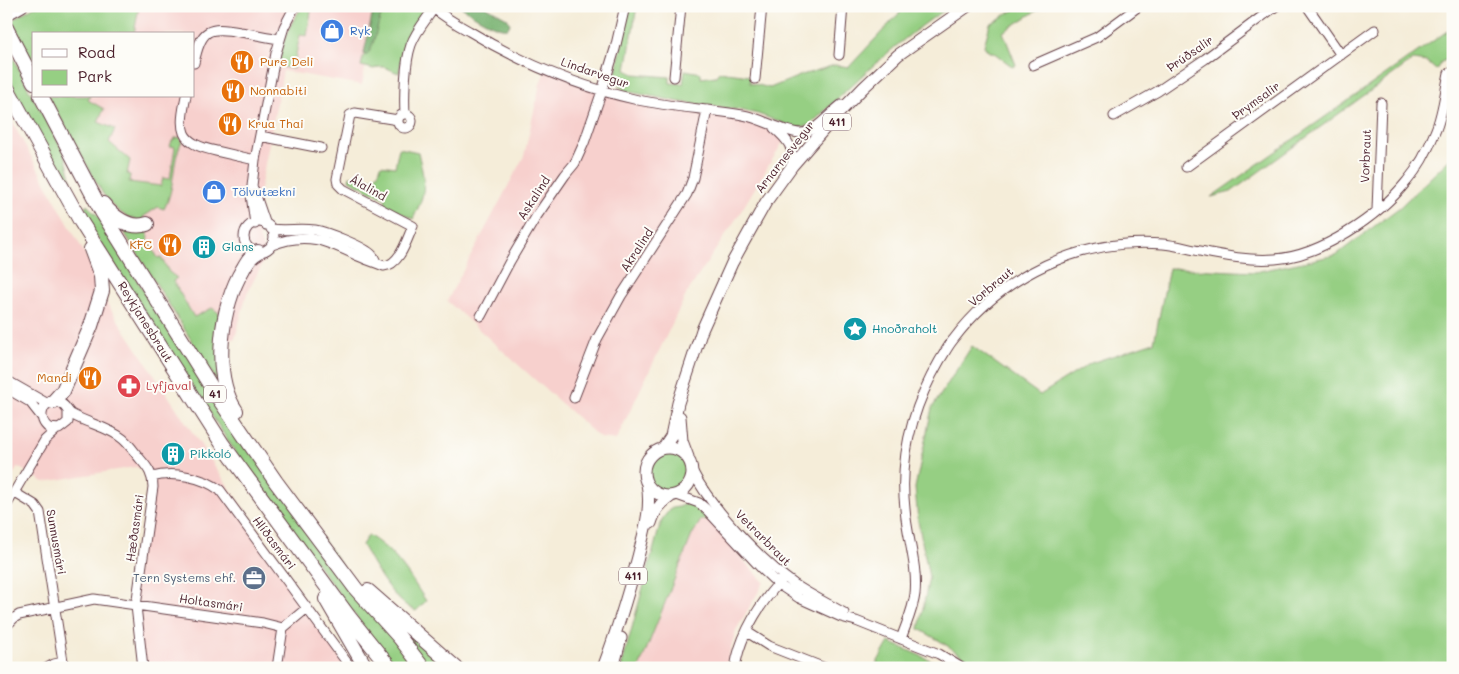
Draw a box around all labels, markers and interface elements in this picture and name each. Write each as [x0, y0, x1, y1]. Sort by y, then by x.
shop icon: Ryk [319, 18, 345, 44]
place label: Ryk [350, 22, 370, 38]
street label: Þrúðsalir [1163, 31, 1216, 75]
legend [32, 32, 195, 98]
text: Road [78, 42, 115, 62]
restaurant icon: Pure Deli [229, 49, 255, 75]
place label: Pure Deli [260, 53, 314, 69]
street label: Lindarvegur [559, 53, 632, 91]
text: Park [78, 66, 112, 86]
street label: Þrymsalir [1228, 77, 1283, 123]
restaurant icon: Nonnabiti [220, 78, 246, 104]
place label: Nonnabiti [250, 82, 307, 98]
restaurant icon: Krua Thai [217, 111, 243, 137]
road number: 411 [823, 114, 851, 130]
place label: Krua Thai [248, 115, 304, 131]
street label: Arnarnesvegur [751, 117, 818, 196]
street label: Vorbraut [1356, 129, 1374, 183]
street label: Álalind [347, 170, 390, 204]
street label: Askalind [513, 172, 553, 222]
shop icon: Tölvutækni [201, 179, 227, 205]
place label: Tölvutækni [232, 183, 296, 199]
street label: Akralind [616, 224, 656, 274]
restaurant icon: KFC [157, 232, 183, 258]
building icon: Glans [191, 234, 217, 260]
place label: KFC [129, 236, 152, 252]
place label: Glans [222, 238, 254, 254]
street label: Vorbraut [965, 263, 1016, 310]
street label: Reykjanesbraut [115, 278, 177, 365]
place icon: Hnoðraholt [842, 316, 868, 342]
place label: Hnoðraholt [872, 320, 937, 336]
restaurant icon: Mandi [77, 365, 103, 391]
place label: Mandi [37, 369, 72, 385]
pharmacy icon: Lyfjaval [116, 373, 142, 399]
place label: Lyfjaval [146, 377, 192, 393]
road number: 41 [204, 386, 226, 402]
building icon: Pikkoló [160, 441, 186, 467]
place label: Pikkoló [190, 445, 231, 461]
street label: Hæðasmári [121, 493, 147, 563]
street label: Vetrarbraut [732, 506, 795, 569]
street label: Sunnusmári [43, 508, 71, 576]
street label: Hlíðasmári [250, 513, 300, 572]
office icon: Tern Systems ehf. [241, 565, 267, 591]
road number: 411 [619, 568, 647, 584]
place label: Tern Systems ehf. [133, 569, 236, 585]
street label: Holtasmári [178, 590, 244, 614]

